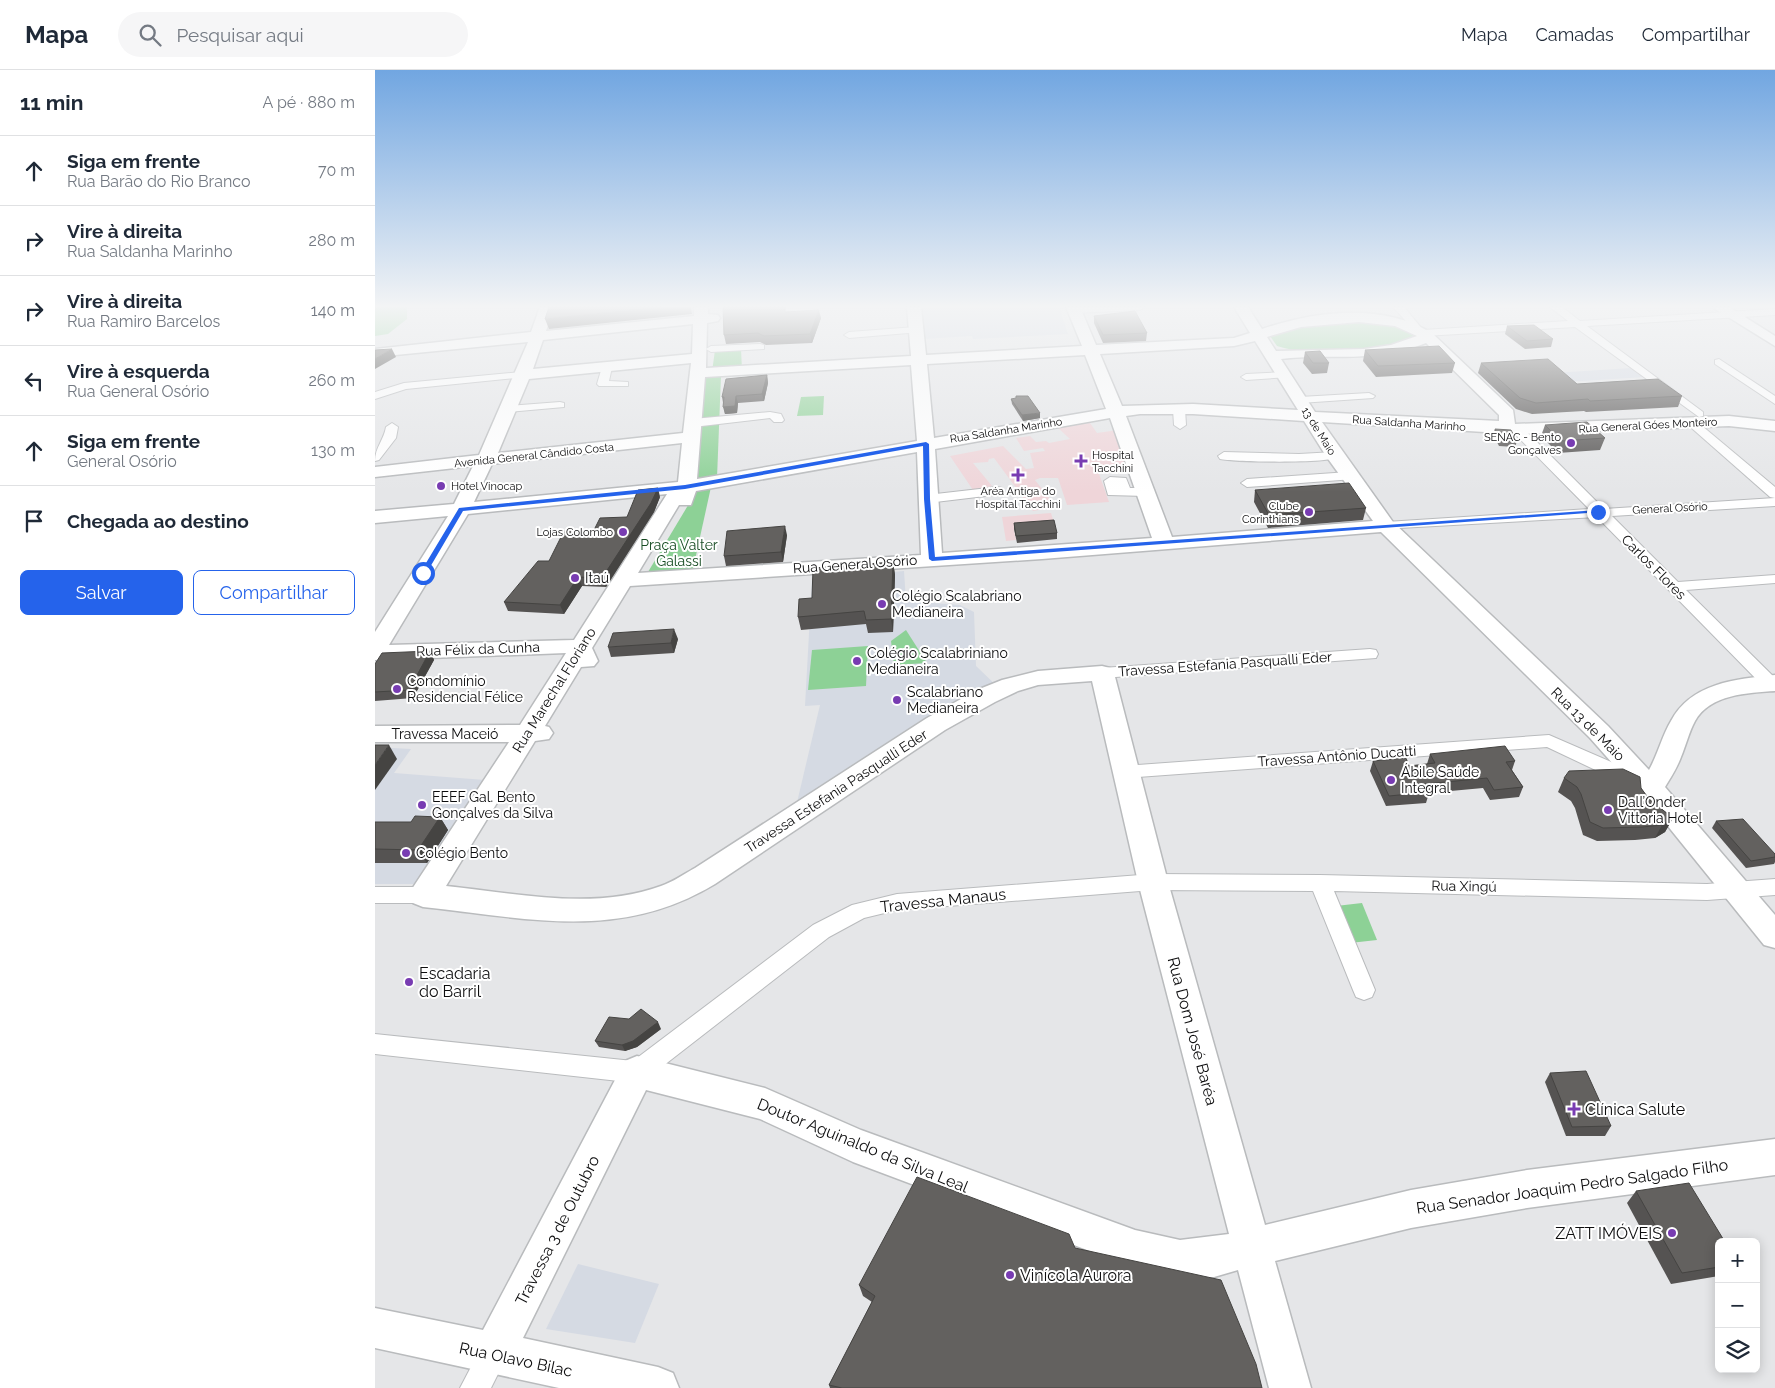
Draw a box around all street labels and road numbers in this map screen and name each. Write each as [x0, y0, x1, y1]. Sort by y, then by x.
street label: 13 de Maio [1299, 405, 1339, 458]
street label: Rua Saldanha Marinho [1352, 413, 1467, 434]
street label: Rua Saldanha Marinho [949, 415, 1064, 446]
street label: Rua General Góes Monteiro [1578, 415, 1718, 436]
street label: Avenida General Cândido Costa [454, 441, 615, 470]
street label: General Osório [1632, 500, 1708, 517]
street label: Carlos Flores [1618, 531, 1690, 603]
street label: Rua General Osório [792, 552, 918, 576]
street label: Rua Marechal Floriano [509, 625, 599, 755]
street label: Rua Félix da Cunha [416, 639, 540, 659]
street label: Travessa Estefania Pasqualli Eder [1118, 649, 1333, 679]
street label: Rua 13 de Maio [1548, 684, 1628, 764]
street label: Travessa Maceió [392, 726, 498, 742]
street label: Travessa Estefania Pasqualli Eder [742, 726, 930, 856]
street label: Travessa Antônio Ducatti [1257, 742, 1417, 770]
street label: Rua Xingú [1431, 877, 1497, 895]
street label: Travessa Manaus [879, 884, 1007, 917]
street label: Rua Dom José Baréa [1164, 955, 1222, 1108]
street label: Doutor Aguinaldo da Silva Leal [754, 1094, 972, 1197]
street label: Travessa 3 de Outubro [511, 1152, 603, 1308]
street label: Rua Senador Joaquim Pedro Salgado Filho [1415, 1155, 1729, 1218]
street label: Rua Olavo Bilac [458, 1338, 574, 1381]

